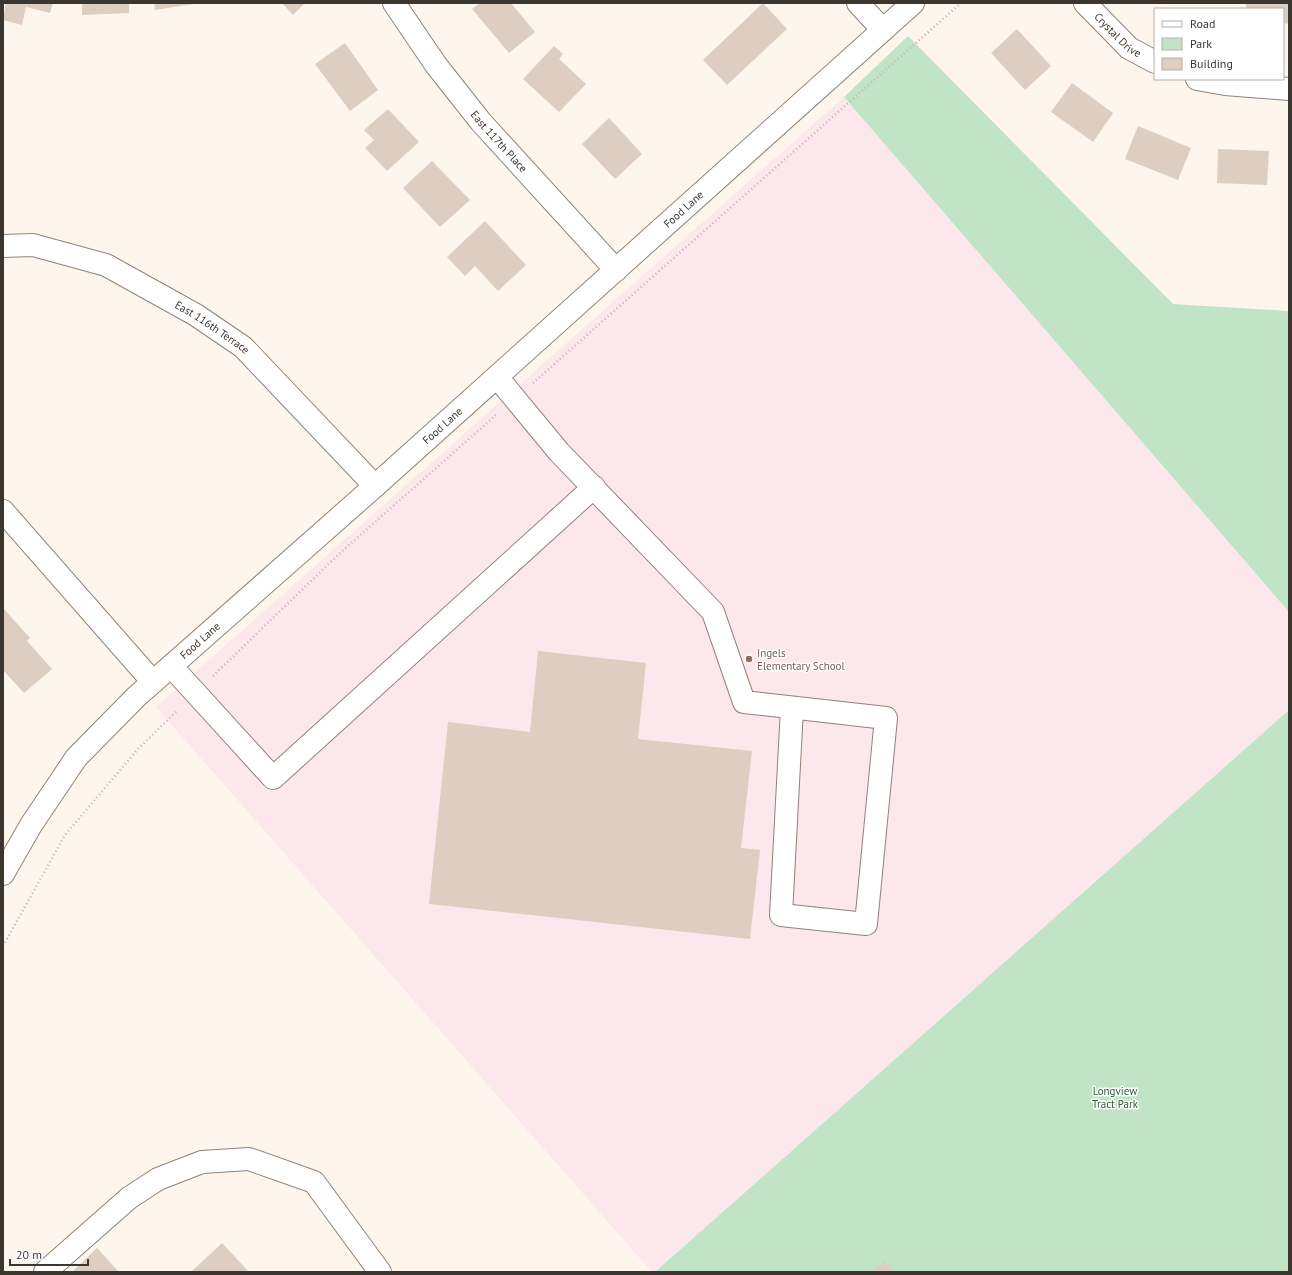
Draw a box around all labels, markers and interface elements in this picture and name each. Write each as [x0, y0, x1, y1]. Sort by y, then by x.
legend [1154, 8, 1284, 80]
street label: Crystal Drive [1091, 10, 1144, 60]
text: Road [1190, 16, 1215, 31]
text: Park [1190, 36, 1212, 51]
text: Building [1190, 56, 1233, 71]
street label: East 117th Place [468, 108, 531, 176]
street label: Food Lane [661, 187, 707, 231]
street label: East 116th Terrace [173, 298, 253, 357]
street label: Food Lane [419, 404, 466, 447]
street label: Food Lane [177, 619, 223, 662]
place label: Ingels Elementary School [757, 646, 845, 673]
marker: Ingels Elementary School [744, 654, 754, 664]
park label: Longview Tract Park [1092, 1084, 1139, 1111]
scale bar [10, 1241, 88, 1267]
text: 20 m [16, 1247, 42, 1262]

